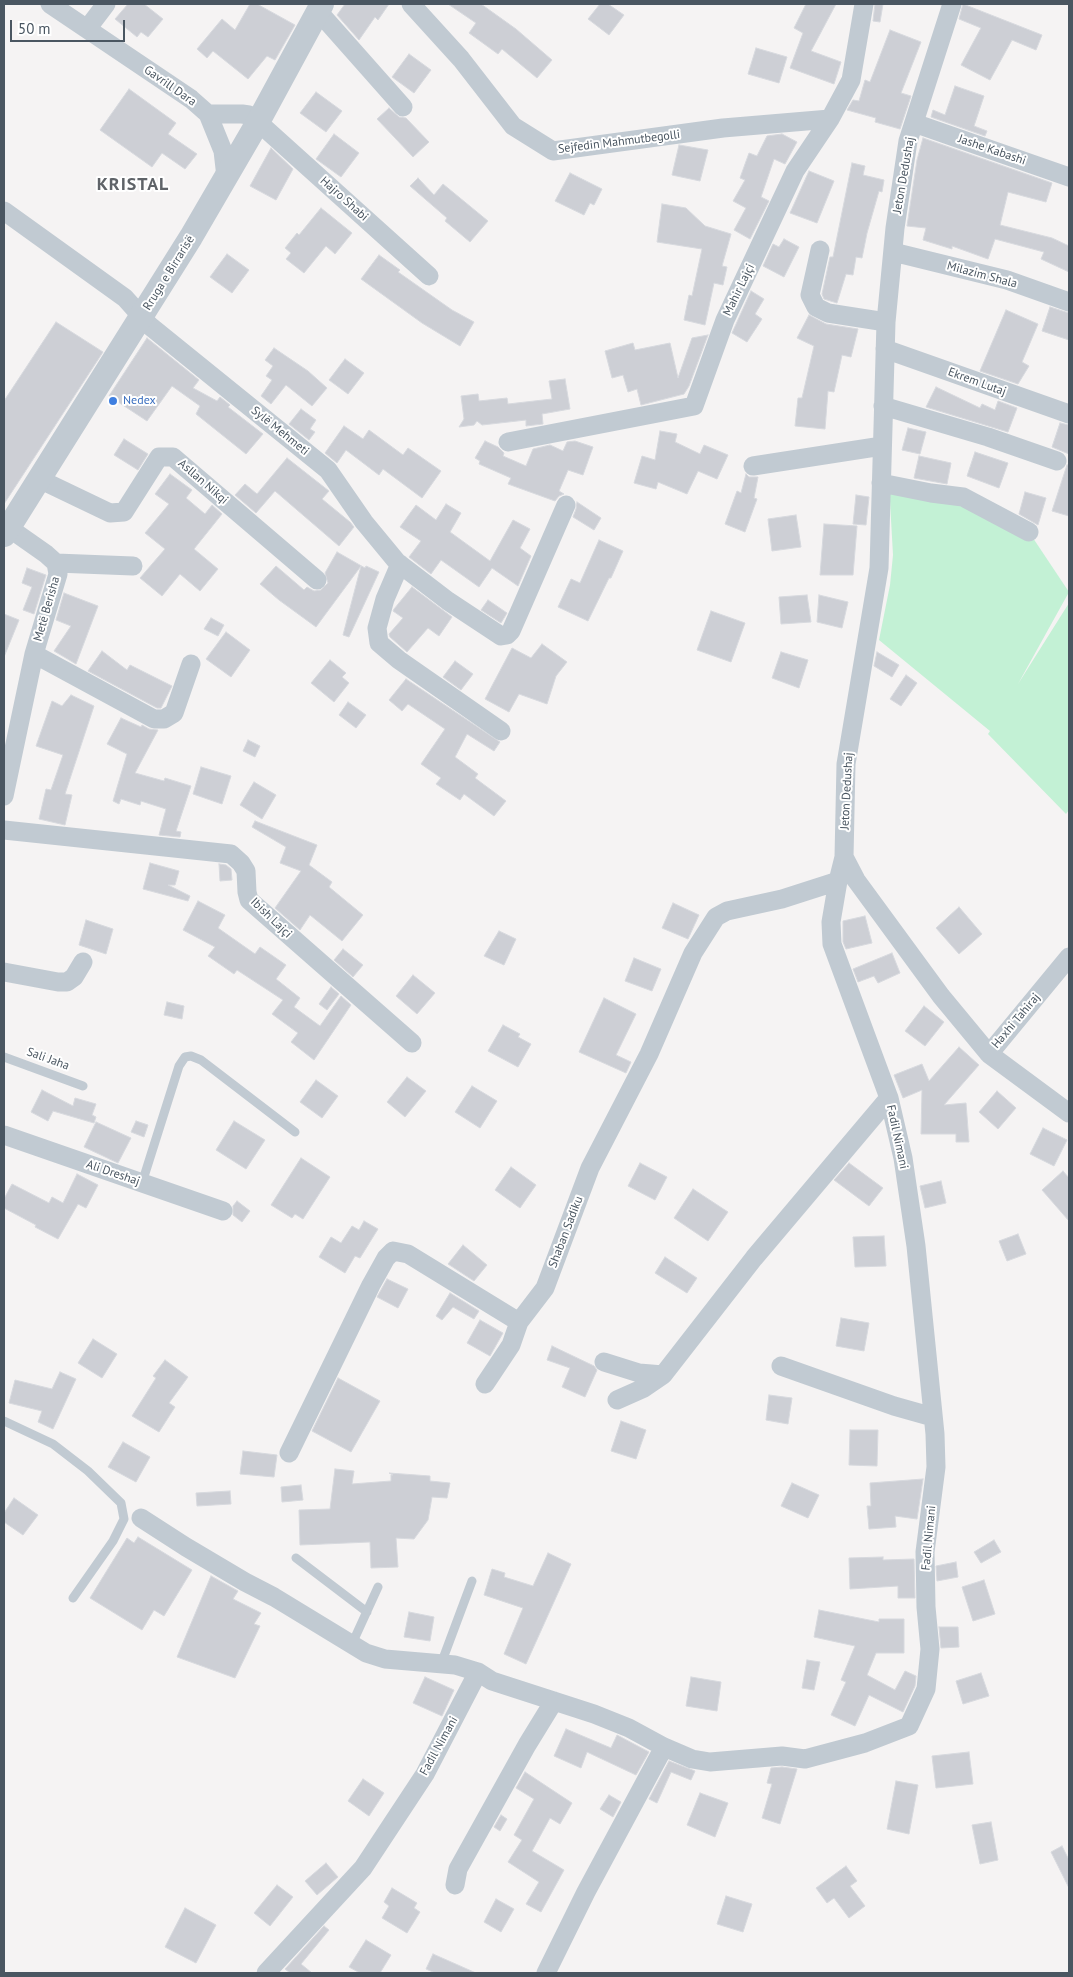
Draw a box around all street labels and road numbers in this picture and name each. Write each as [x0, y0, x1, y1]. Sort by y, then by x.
street label: Gavrill Dara [141, 63, 199, 109]
street label: Sejfedin Mahmutbegolli [557, 127, 681, 157]
street label: Jashe Kabashi [956, 132, 1028, 168]
street label: Jeton Dedushaj [890, 136, 918, 214]
street label: Hajro Shabi [317, 174, 371, 224]
street label: Rruga e Birrarisë [140, 233, 198, 313]
street label: Milazim Shala [945, 259, 1019, 291]
street label: Mahir Lajçi [720, 262, 758, 318]
street label: Ekrem Lutaj [946, 365, 1008, 399]
street label: Sylë Mehmeti [248, 403, 312, 459]
street label: Asllan Nikqi [175, 456, 231, 508]
street label: Metë Berisha [31, 575, 63, 643]
street label: Jeton Dedushaj [838, 752, 856, 830]
street label: Ibish Lajçi [247, 895, 295, 941]
street label: Haxhi Tahiraj [989, 990, 1043, 1052]
street label: Sali Jaha [25, 1045, 71, 1073]
street label: Fadil Nimani [883, 1104, 911, 1170]
street label: Ali Dreshaj [84, 1157, 142, 1189]
street label: Shaban Sadiku [546, 1194, 586, 1270]
street label: Fadil Nimani [919, 1505, 939, 1571]
street label: Fadil Nimani [417, 1714, 461, 1778]

